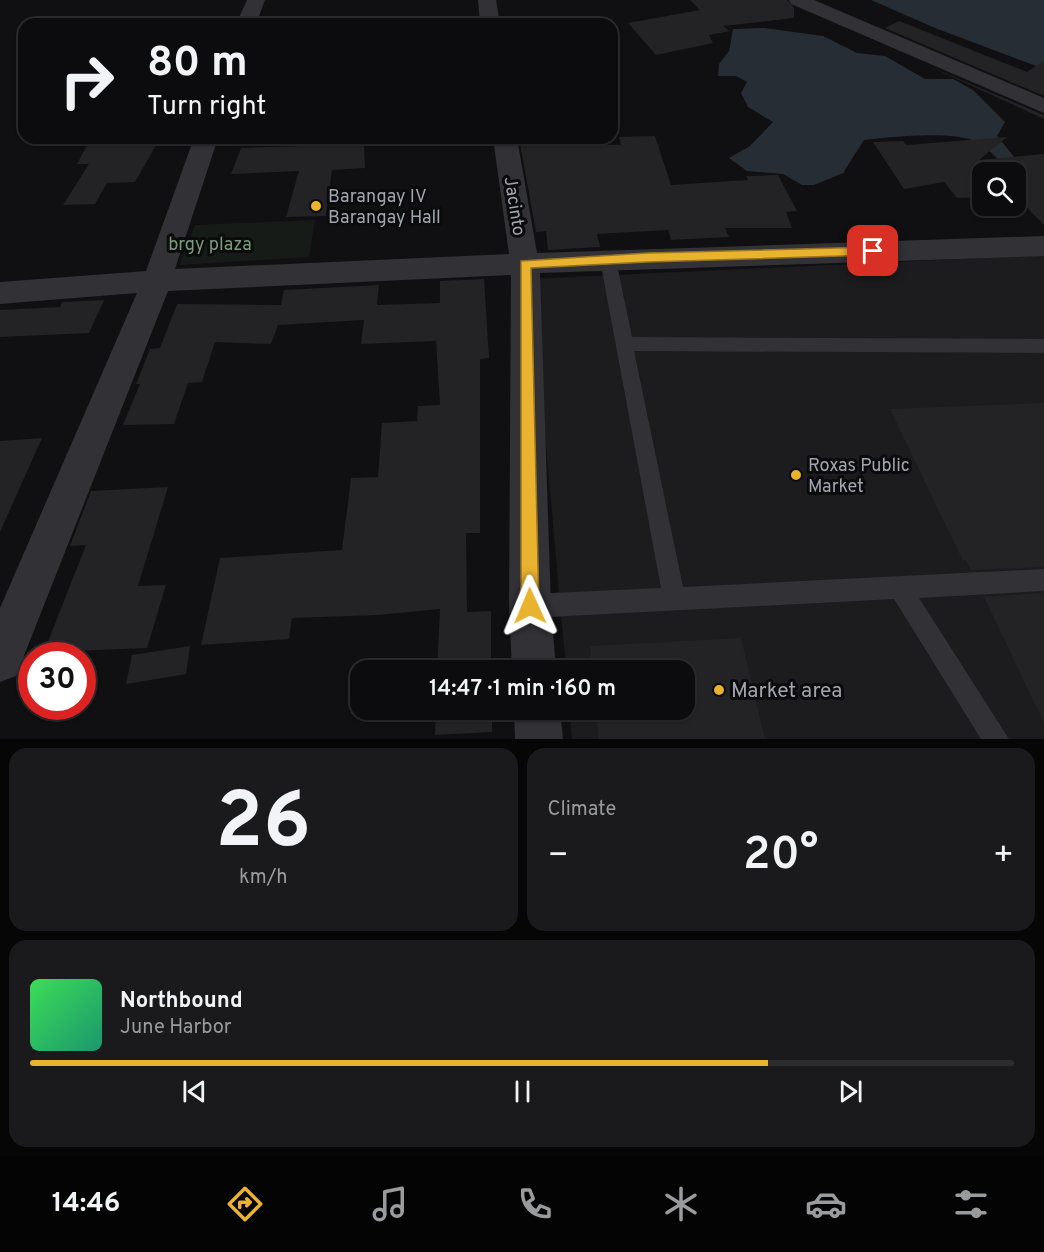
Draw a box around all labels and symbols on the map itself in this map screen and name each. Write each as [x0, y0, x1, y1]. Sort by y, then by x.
street label: Jacinto [497, 175, 530, 238]
place label: Barangay IV Barangay Hall [328, 186, 441, 230]
marker: Barangay IV Barangay Hall [309, 199, 323, 213]
pin [847, 225, 898, 276]
park label: brgy plaza [168, 234, 252, 257]
place label: Roxas Public Market [808, 455, 910, 499]
marker: Roxas Public Market [789, 468, 803, 482]
position arrow [498, 574, 562, 638]
speed limit sign: 30 [18, 642, 96, 720]
place label: Market area [731, 678, 842, 705]
marker: Market area [712, 683, 726, 697]

